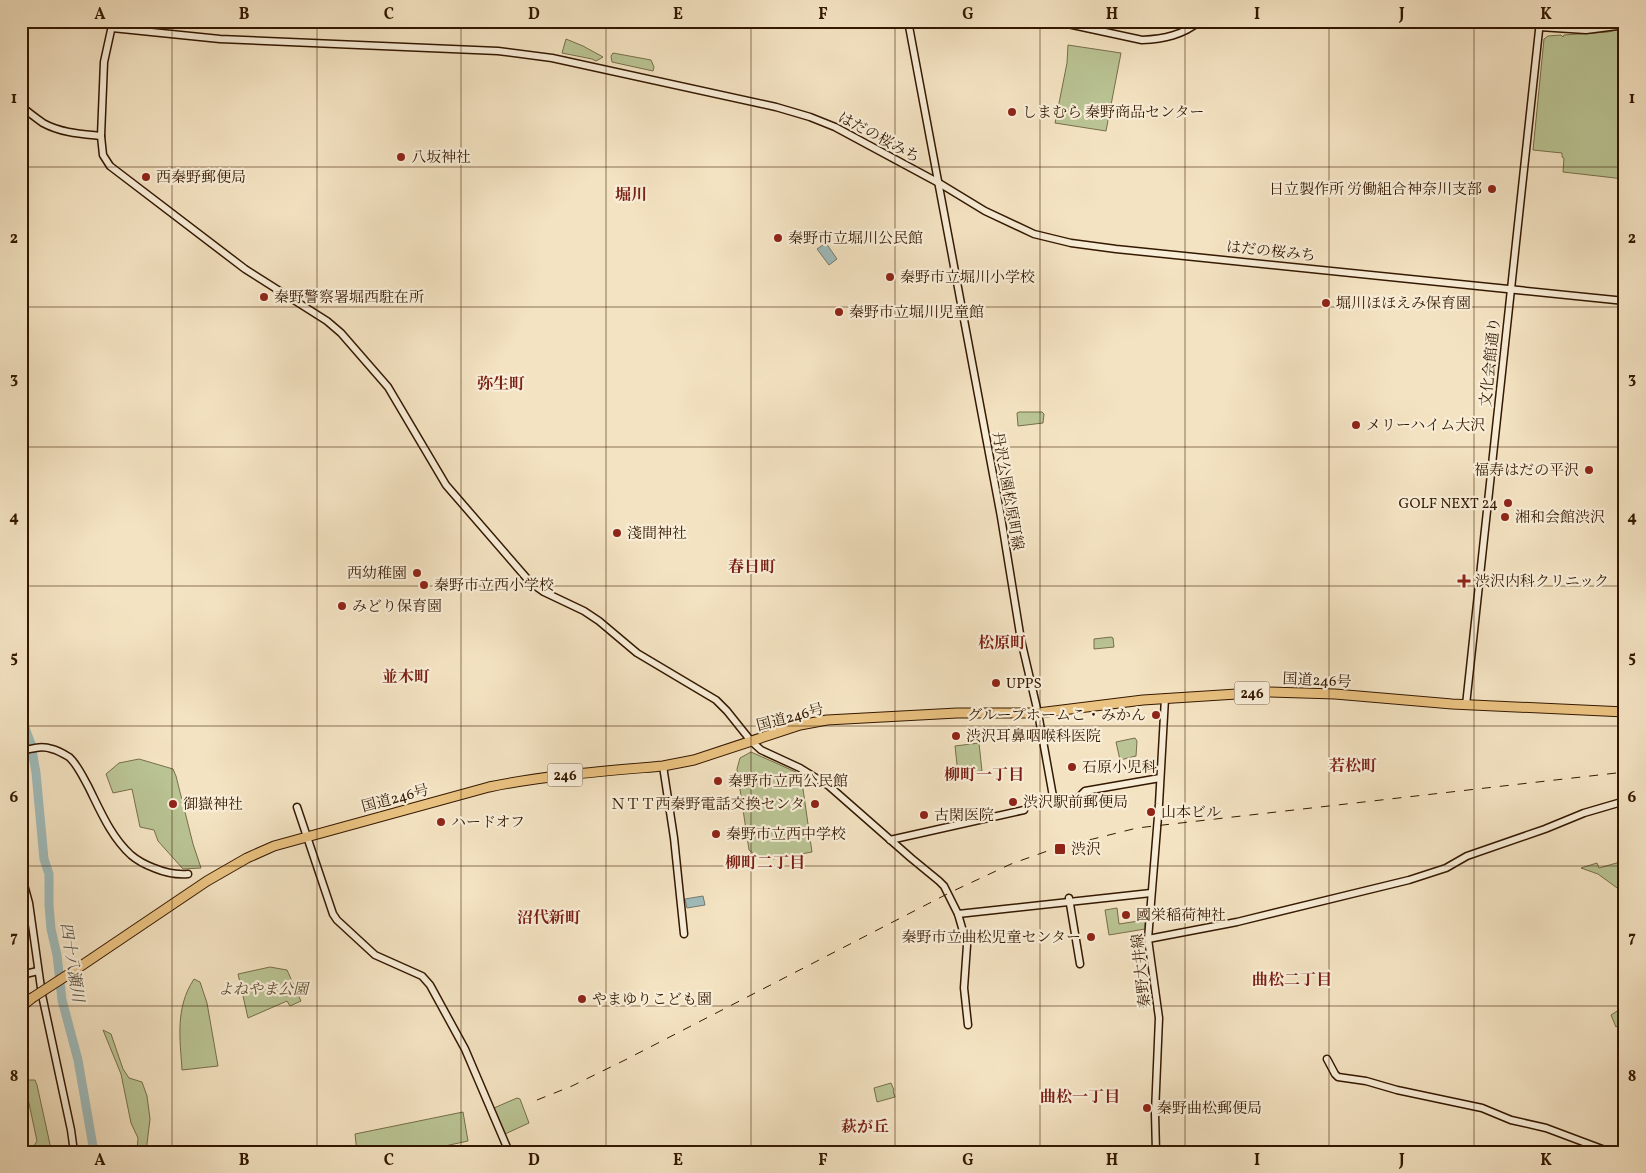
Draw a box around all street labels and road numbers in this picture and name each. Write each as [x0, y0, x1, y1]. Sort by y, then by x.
street label: はだの桜みち [834, 108, 923, 169]
street label: はだの桜みち [1225, 237, 1317, 268]
street label: 文化会館通り [1476, 316, 1507, 408]
street label: 丹沢公園松原町線 [986, 430, 1027, 552]
street label: 国道246号 [1282, 669, 1352, 694]
road number: 246 [1234, 681, 1270, 704]
street label: 国道246号 [754, 699, 826, 738]
road number: 246 [548, 764, 582, 786]
street label: 国道246号 [359, 780, 431, 819]
street label: 秦野大井線 [1128, 932, 1157, 1009]

